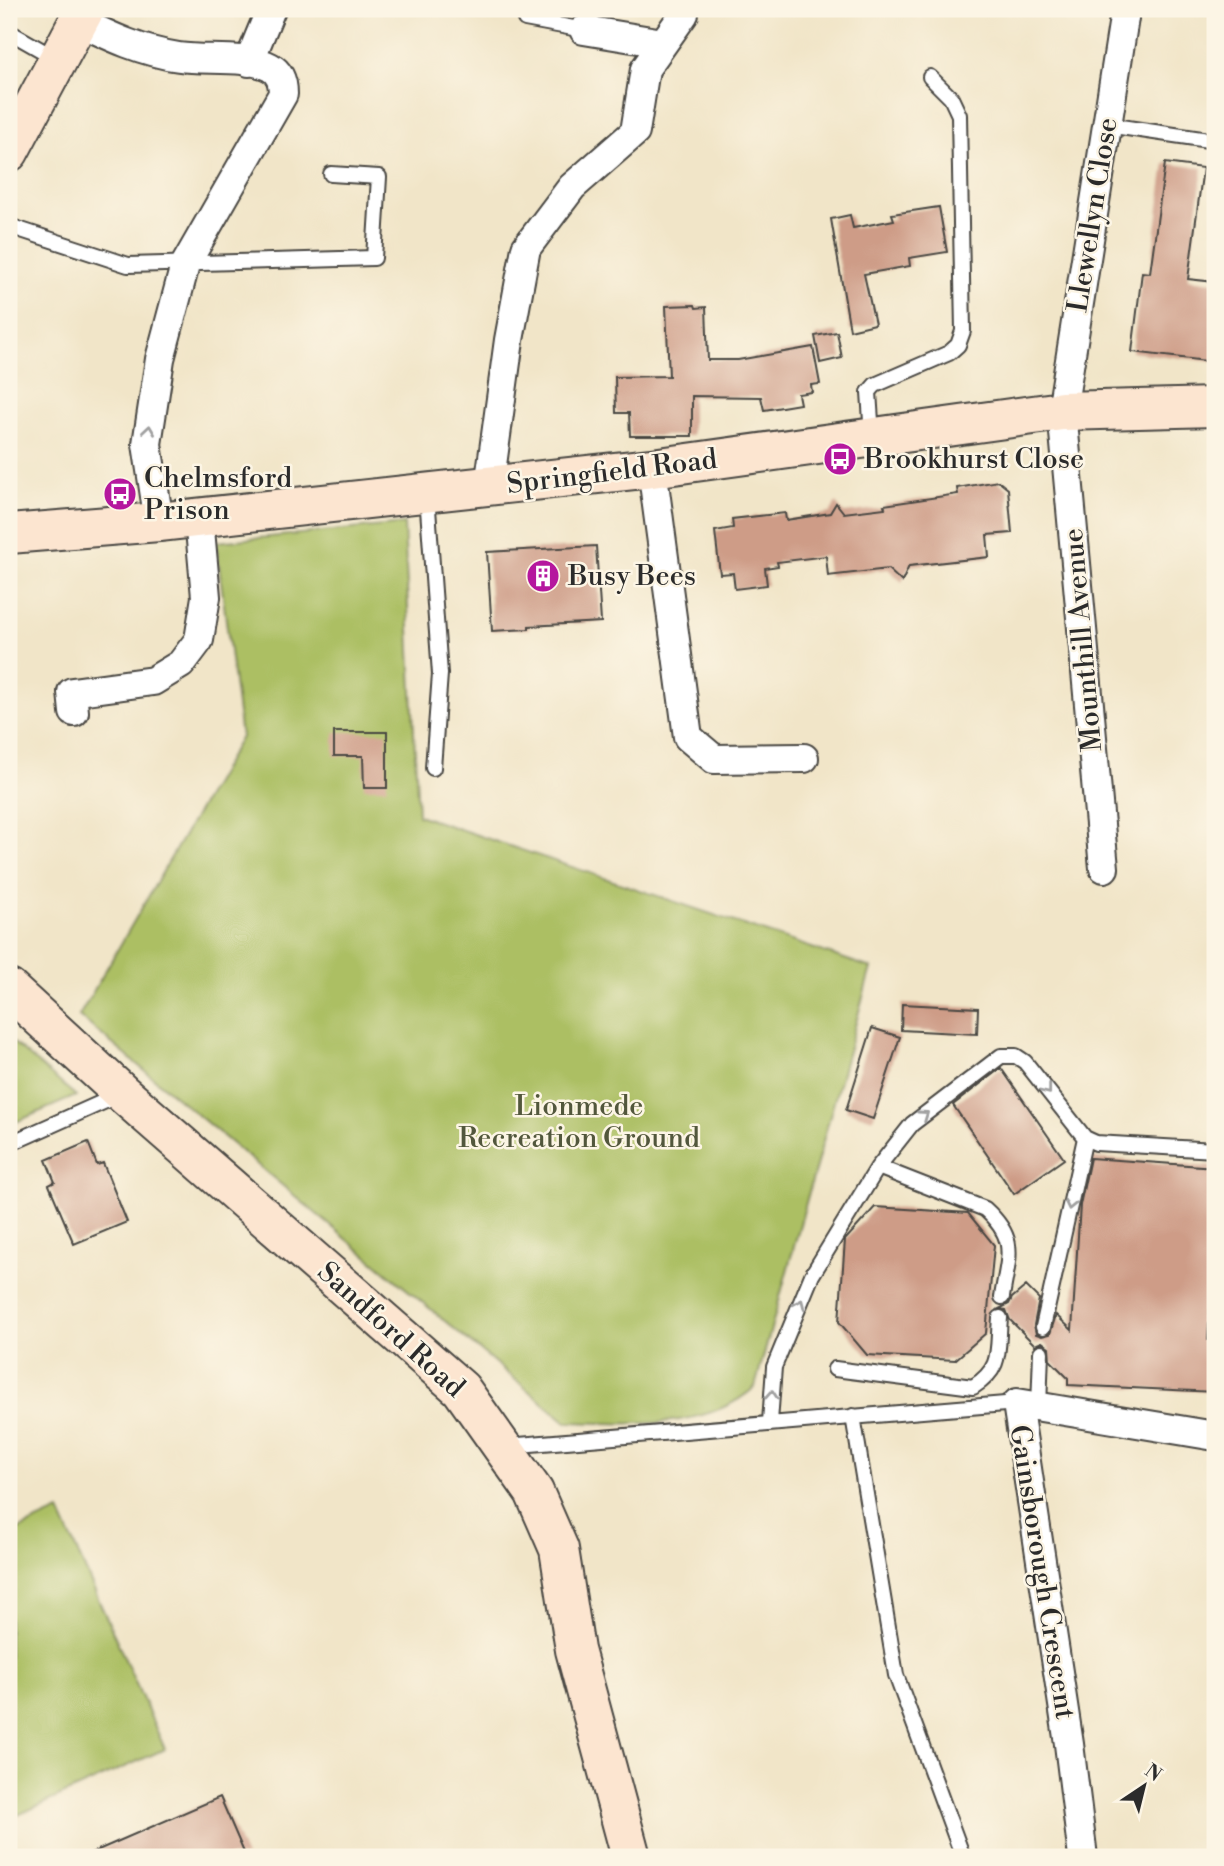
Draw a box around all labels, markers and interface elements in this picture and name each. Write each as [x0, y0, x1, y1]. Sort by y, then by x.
street label: Llewellyn Close [1060, 115, 1126, 315]
one-way arrow [142, 424, 157, 436]
bus stop icon: Brookhurst Close [821, 440, 859, 478]
street label: Springfield Road [505, 442, 719, 502]
place label: Brookhurst Close [863, 442, 1084, 477]
place label: Chelmsford Prison [144, 461, 292, 528]
bus stop icon: Chelmsford Prison [101, 475, 139, 513]
street label: Mounthill Avenue [1056, 527, 1110, 753]
building icon: Busy Bees [524, 557, 562, 595]
place label: Busy Bees [567, 559, 696, 594]
one-way arrow [1039, 1082, 1051, 1095]
park label: Lionmede Recreation Ground [458, 1089, 700, 1156]
one-way arrow [916, 1111, 929, 1123]
one-way arrow [1064, 1199, 1079, 1211]
street label: Sandford Road [310, 1255, 472, 1406]
one-way arrow [792, 1299, 806, 1311]
one-way arrow [764, 1389, 779, 1400]
street label: Gainsborough Crescent [1001, 1422, 1083, 1722]
north arrow [1108, 1750, 1178, 1820]
text: N [1140, 1759, 1166, 1787]

